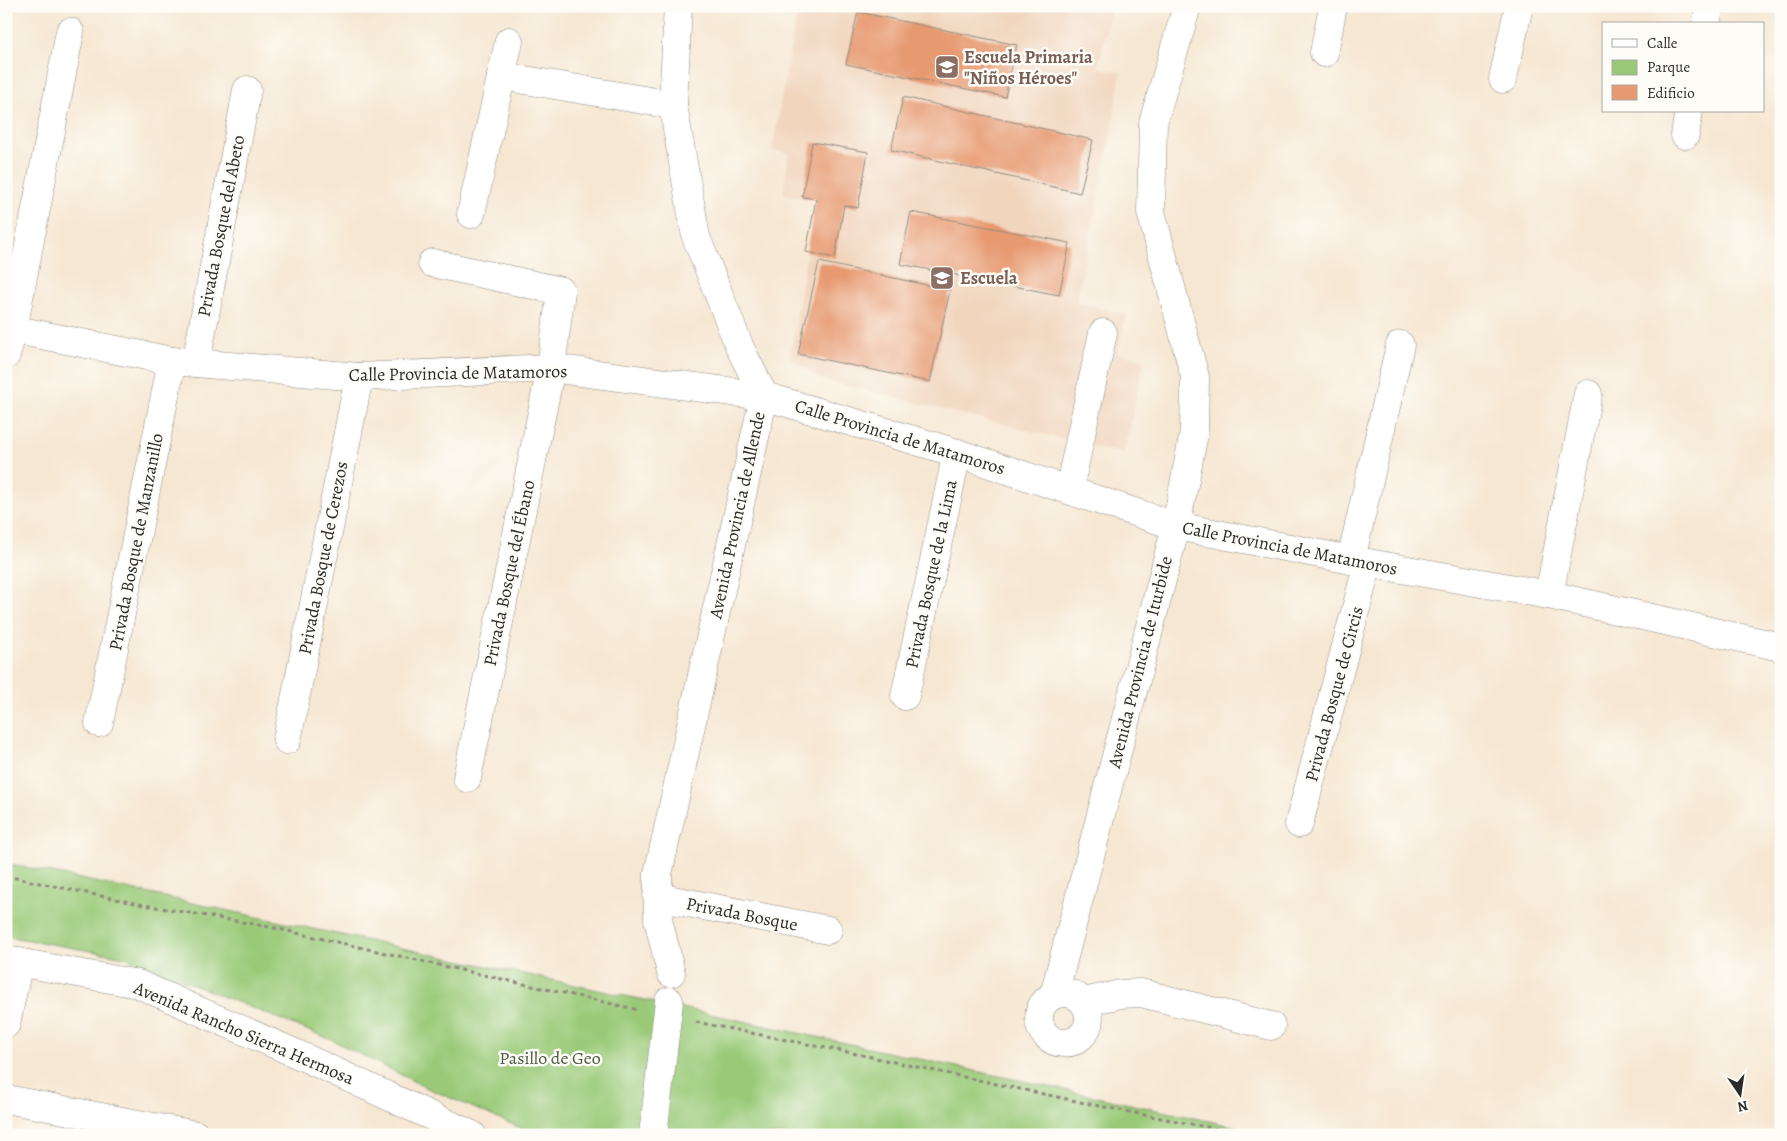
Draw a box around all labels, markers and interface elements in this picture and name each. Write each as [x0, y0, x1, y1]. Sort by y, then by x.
legend [1602, 22, 1764, 112]
text: Calle [1647, 33, 1678, 53]
place label: Escuela Primaria "Niños Héroes" [964, 45, 1093, 90]
school or university icon: Escuela Primaria "Niños Héroes" [934, 54, 960, 80]
text: Parque [1647, 57, 1690, 77]
text: Edificio [1647, 83, 1695, 103]
street label: Privada Bosque del Abeto [192, 133, 250, 319]
school or university icon: Escuela [929, 265, 955, 291]
place label: Escuela [960, 266, 1018, 290]
street label: Calle Provincia de Matamoros [348, 359, 568, 387]
street label: Calle Provincia de Matamoros [792, 394, 1008, 480]
street label: Avenida Provincia de Allende [703, 409, 771, 622]
street label: Privada Bosque de Manzanillo [103, 431, 169, 653]
street label: Privada Bosque de Cerezos [292, 459, 354, 657]
street label: Privada Bosque de la Lima [899, 477, 963, 670]
street label: Privada Bosque del Ébano [478, 478, 540, 668]
street label: Calle Provincia de Matamoros [1180, 515, 1400, 581]
street label: Avenida Provincia de Iturbide [1102, 554, 1178, 771]
street label: Privada Bosque de Circis [1299, 604, 1369, 784]
street label: Privada Bosque [684, 891, 800, 937]
street label: Avenida Rancho Sierra Hermosa [129, 975, 358, 1091]
park label: Pasillo de Geo [499, 1046, 601, 1070]
north arrow [1714, 1068, 1764, 1118]
text: N [1736, 1096, 1750, 1117]

